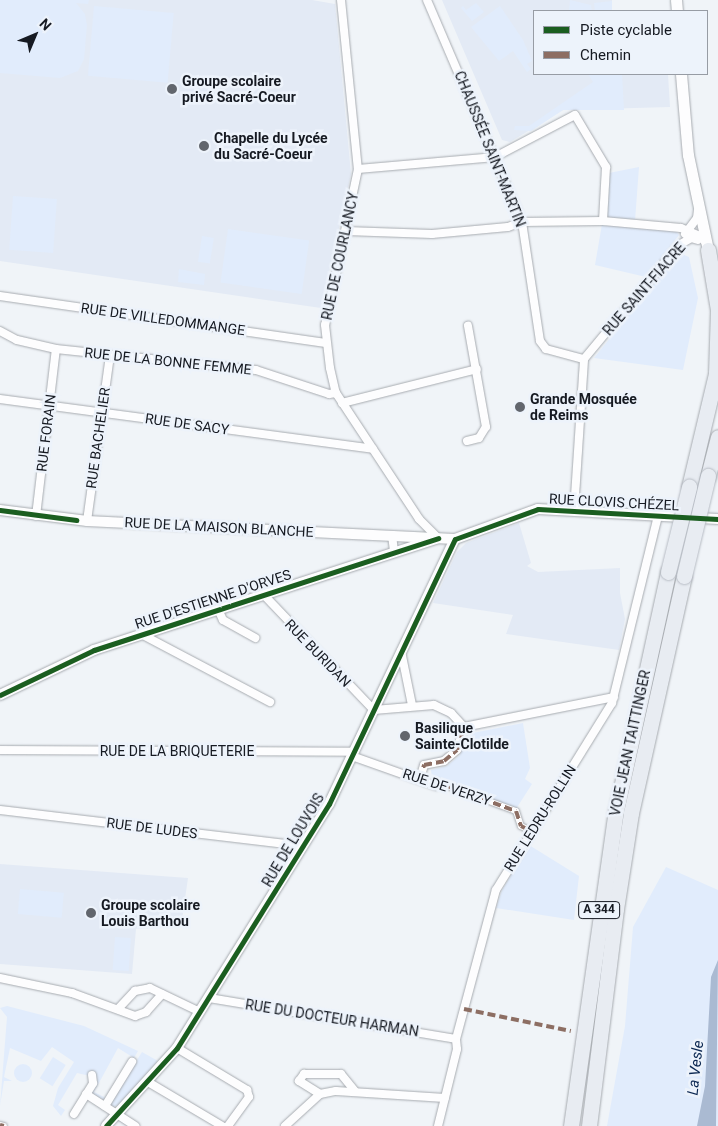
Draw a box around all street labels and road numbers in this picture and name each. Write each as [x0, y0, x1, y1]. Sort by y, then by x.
street label: CHAUSSÉE SAINT-MARTIN [451, 69, 529, 229]
street label: RUE DE COURLANCY [318, 190, 362, 322]
street label: RUE SAINT-FIACRE [599, 239, 689, 339]
street label: RUE DE VILLEDOMMANGE [80, 299, 246, 339]
street label: RUE DE LA BONNE FEMME [84, 344, 252, 378]
street label: RUE BACHELIER [83, 386, 113, 490]
street label: RUE FORAIN [33, 393, 59, 473]
street label: RUE DE SACY [144, 410, 230, 438]
street label: RUE CLOVIS CHÉZEL [549, 490, 679, 514]
street label: RUE DE LA MAISON BLANCHE [124, 514, 314, 540]
street label: RUE D'ESTIENNE D'ORVES [133, 566, 293, 632]
street label: RUE BURIDAN [282, 616, 354, 690]
street label: VOIE JEAN TAITTINGER [606, 668, 654, 818]
street label: RUE DE LA BRIQUETERIE [100, 743, 254, 759]
street label: RUE LEDRU-ROLLIN [500, 762, 580, 874]
street label: RUE DE VERZY [401, 765, 493, 809]
street label: RUE DE LOUVOIS [258, 790, 328, 890]
street label: RUE DE LUDES [106, 814, 198, 842]
road number: A 344 [578, 900, 620, 920]
street label: RUE DU DOCTEUR HARMAN [244, 996, 420, 1040]

